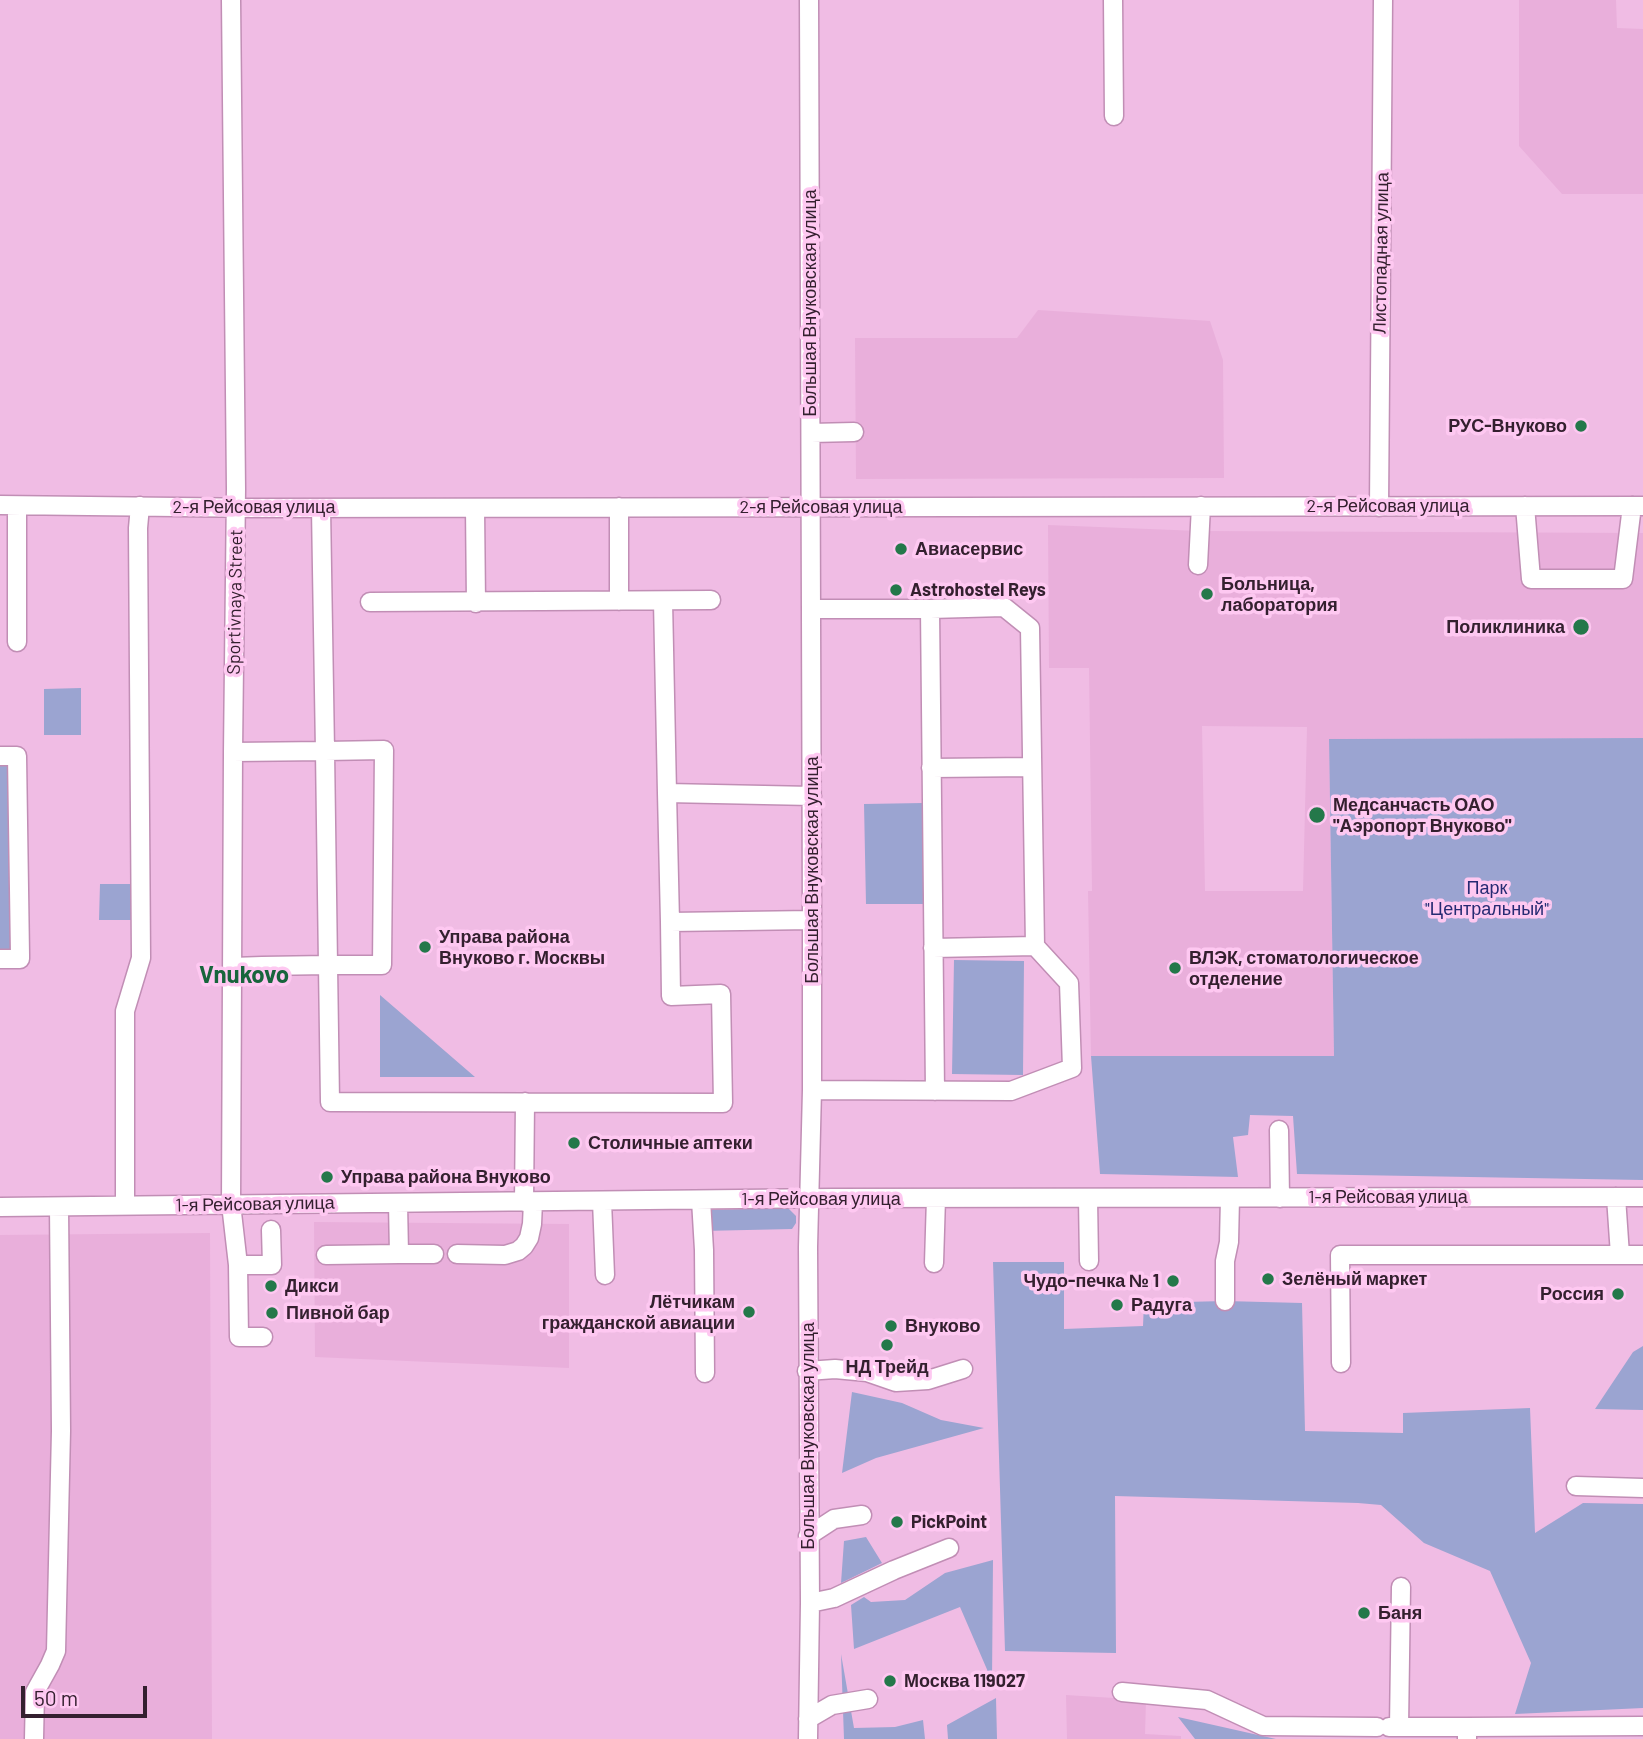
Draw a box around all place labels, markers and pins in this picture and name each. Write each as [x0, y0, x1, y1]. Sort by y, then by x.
place label: РУС-Внуково [1448, 415, 1567, 437]
marker: РУС-Внуково [1573, 418, 1589, 434]
place label: Авиасервис [915, 538, 1023, 560]
marker: Авиасервис [893, 541, 909, 557]
place label: Больница, лаборатория [1221, 573, 1338, 616]
place label: Astrohostel Reys [910, 579, 1046, 601]
marker: Astrohostel Reys [888, 582, 904, 598]
marker: Больница, лаборатория [1199, 586, 1215, 602]
place label: Поликлиника [1446, 616, 1565, 638]
marker: Поликлиника [1571, 617, 1591, 637]
place label: Медсанчасть ОАО "Аэропорт Внуково" [1333, 794, 1512, 836]
marker: Медсанчасть ОАО "Аэропорт Внуково" [1307, 805, 1327, 825]
place label: Управа района Внуково г. Москвы [439, 926, 605, 968]
marker: Управа района Внуково г. Москвы [417, 939, 433, 955]
place label: ВЛЭК, стоматологическое отделение [1189, 947, 1419, 990]
marker: ВЛЭК, стоматологическое отделение [1167, 960, 1183, 976]
place label: Столичные аптеки [588, 1132, 753, 1154]
marker: Столичные аптеки [566, 1135, 582, 1151]
place label: Управа района Внуково [341, 1166, 551, 1188]
marker: Управа района Внуково [319, 1169, 335, 1185]
place label: Зелёный маркет [1282, 1268, 1427, 1290]
place label: Чудо-печка № 1 [1023, 1270, 1159, 1292]
marker: Зелёный маркет [1260, 1271, 1276, 1287]
marker: Чудо-печка № 1 [1165, 1273, 1181, 1289]
place label: Дикси [285, 1275, 339, 1297]
marker: Дикси [263, 1278, 279, 1294]
place label: Россия [1540, 1283, 1604, 1305]
marker: Россия [1610, 1286, 1626, 1302]
place label: Лётчикам гражданской авиации [542, 1291, 735, 1334]
place label: Радуга [1131, 1294, 1192, 1316]
marker: Радуга [1109, 1297, 1125, 1313]
place label: Пивной бар [286, 1302, 390, 1324]
marker: Лётчикам гражданской авиации [741, 1304, 757, 1320]
marker: Пивной бар [264, 1305, 280, 1321]
place label: Внуково [905, 1315, 980, 1337]
marker: Внуково [883, 1318, 899, 1334]
marker: НД Трейд [879, 1337, 895, 1353]
place label: НД Трейд [845, 1356, 929, 1378]
place label: PickPoint [911, 1511, 987, 1533]
marker: PickPoint [889, 1514, 905, 1530]
place label: Баня [1378, 1602, 1422, 1624]
marker: Баня [1356, 1605, 1372, 1621]
place label: Москва 119027 [904, 1670, 1025, 1692]
marker: Москва 119027 [882, 1673, 898, 1689]

